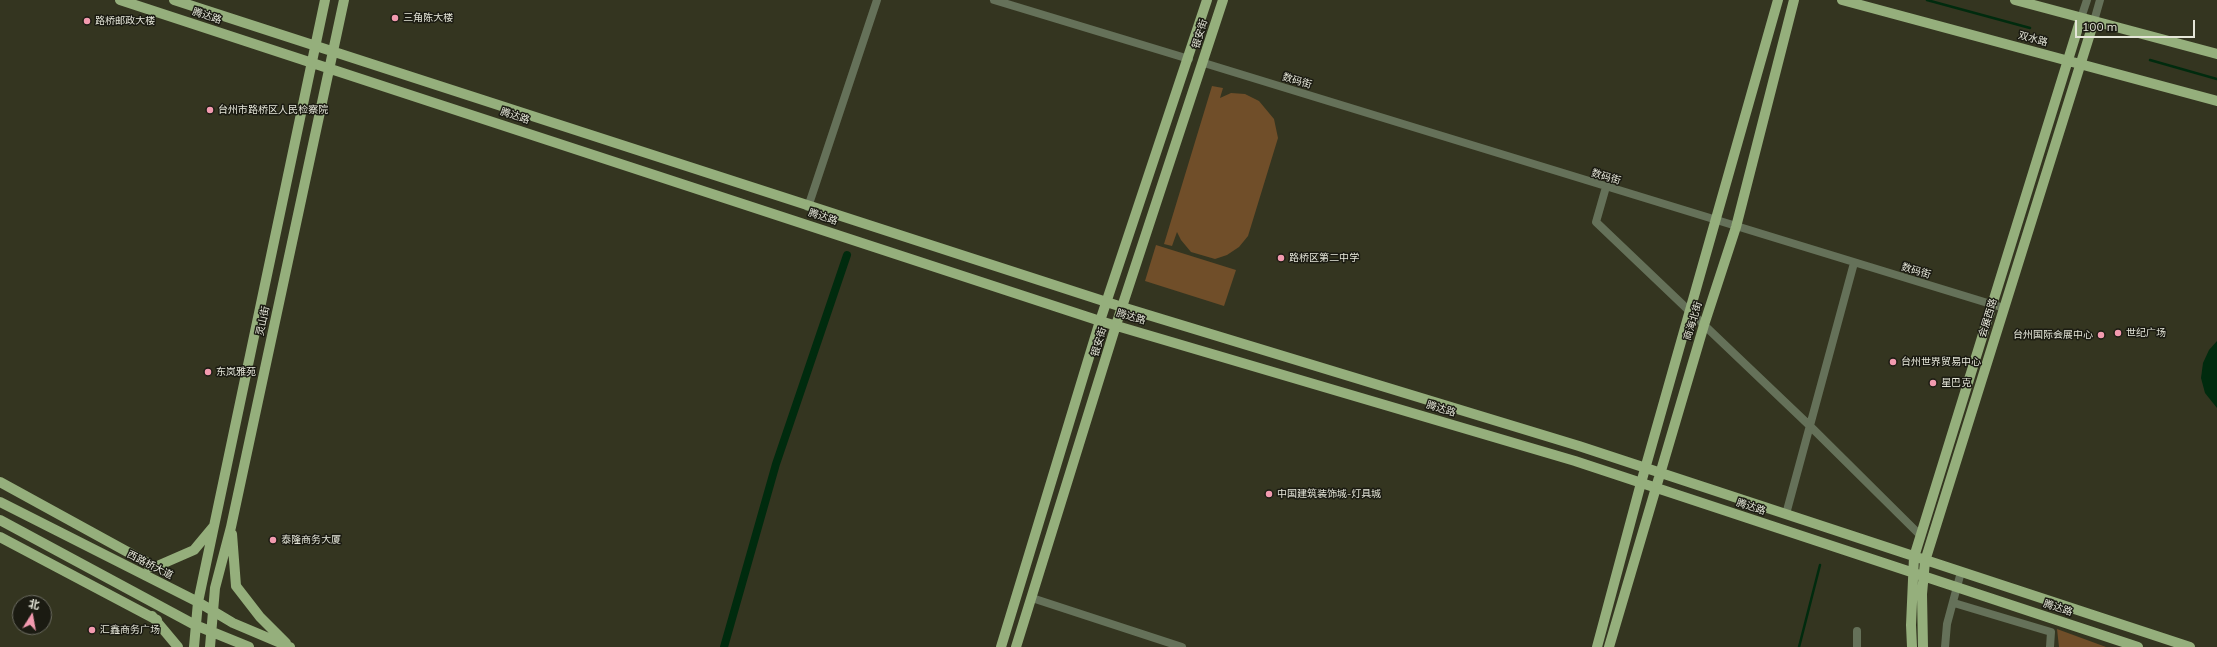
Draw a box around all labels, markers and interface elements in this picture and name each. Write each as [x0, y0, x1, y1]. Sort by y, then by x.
street label: 腾达路 [191, 6, 223, 26]
place label: 三角陈大楼 [403, 12, 453, 24]
scale bar [2077, 12, 2197, 38]
marker: 三角陈大楼 [390, 13, 400, 23]
place label: 路桥邮政大楼 [95, 15, 155, 27]
marker: 路桥邮政大楼 [82, 16, 92, 26]
street label: 银安街 [1190, 18, 1210, 50]
text: 100 m [2082, 19, 2117, 34]
street label: 双水路 [2017, 29, 2049, 49]
street label: 数码街 [1281, 71, 1313, 91]
place label: 台州市路桥区人民检察院 [218, 104, 328, 116]
marker: 台州市路桥区人民检察院 [205, 105, 215, 115]
street label: 腾达路 [499, 106, 531, 126]
street label: 数码街 [1590, 167, 1622, 187]
street label: 腾达路 [807, 207, 839, 227]
place label: 路桥区第二中学 [1289, 252, 1359, 264]
marker: 路桥区第二中学 [1276, 253, 1286, 263]
street label: 数码街 [1900, 261, 1932, 281]
street label: 会展西路 [1976, 297, 2000, 339]
street label: 商海北街 [1681, 300, 1705, 342]
street label: 灵山街 [254, 305, 272, 337]
street label: 腾达路 [1115, 307, 1147, 327]
street label: 银安街 [1089, 326, 1109, 358]
place label: 世纪广场 [2126, 327, 2166, 339]
marker: 世纪广场 [2113, 328, 2123, 338]
place label: 台州国际会展中心 [2013, 329, 2093, 341]
marker: 台州国际会展中心 [2096, 330, 2106, 340]
place label: 台州世界贸易中心 [1901, 356, 1981, 368]
marker: 台州世界贸易中心 [1888, 357, 1898, 367]
place label: 东岚雅苑 [216, 366, 256, 378]
marker: 东岚雅苑 [203, 367, 213, 377]
place label: 星巴克 [1941, 377, 1971, 389]
marker: 星巴克 [1928, 378, 1938, 388]
street label: 腾达路 [1425, 399, 1457, 419]
place label: 中国建筑装饰城-灯具城 [1277, 488, 1381, 500]
marker: 中国建筑装饰城-灯具城 [1264, 489, 1274, 499]
street label: 腾达路 [1735, 497, 1767, 517]
place label: 泰隆商务大厦 [281, 534, 341, 546]
marker: 泰隆商务大厦 [268, 535, 278, 545]
street label: 西路桥大道 [125, 548, 175, 582]
north arrow [12, 595, 52, 635]
text: 北 [27, 596, 41, 612]
street label: 腾达路 [2042, 598, 2074, 618]
place label: 汇鑫商务广场 [100, 624, 160, 636]
marker: 汇鑫商务广场 [87, 625, 97, 635]

